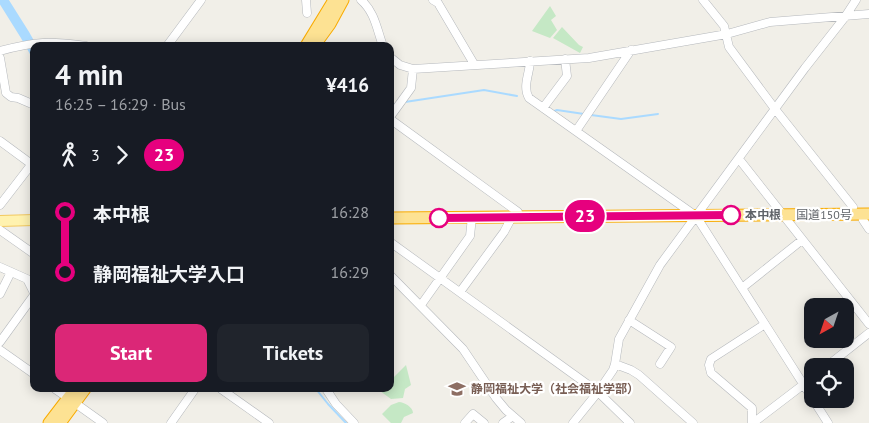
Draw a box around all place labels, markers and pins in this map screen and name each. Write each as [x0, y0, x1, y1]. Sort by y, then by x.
marker: 本中根 [721, 205, 741, 225]
place label: 本中根 [745, 207, 781, 222]
unlabelled marker [429, 208, 449, 228]
school or university icon: 静岡福祉大学（社会福祉学部） [447, 379, 467, 399]
place label: 静岡福祉大学（社会福祉学部） [471, 381, 639, 396]

